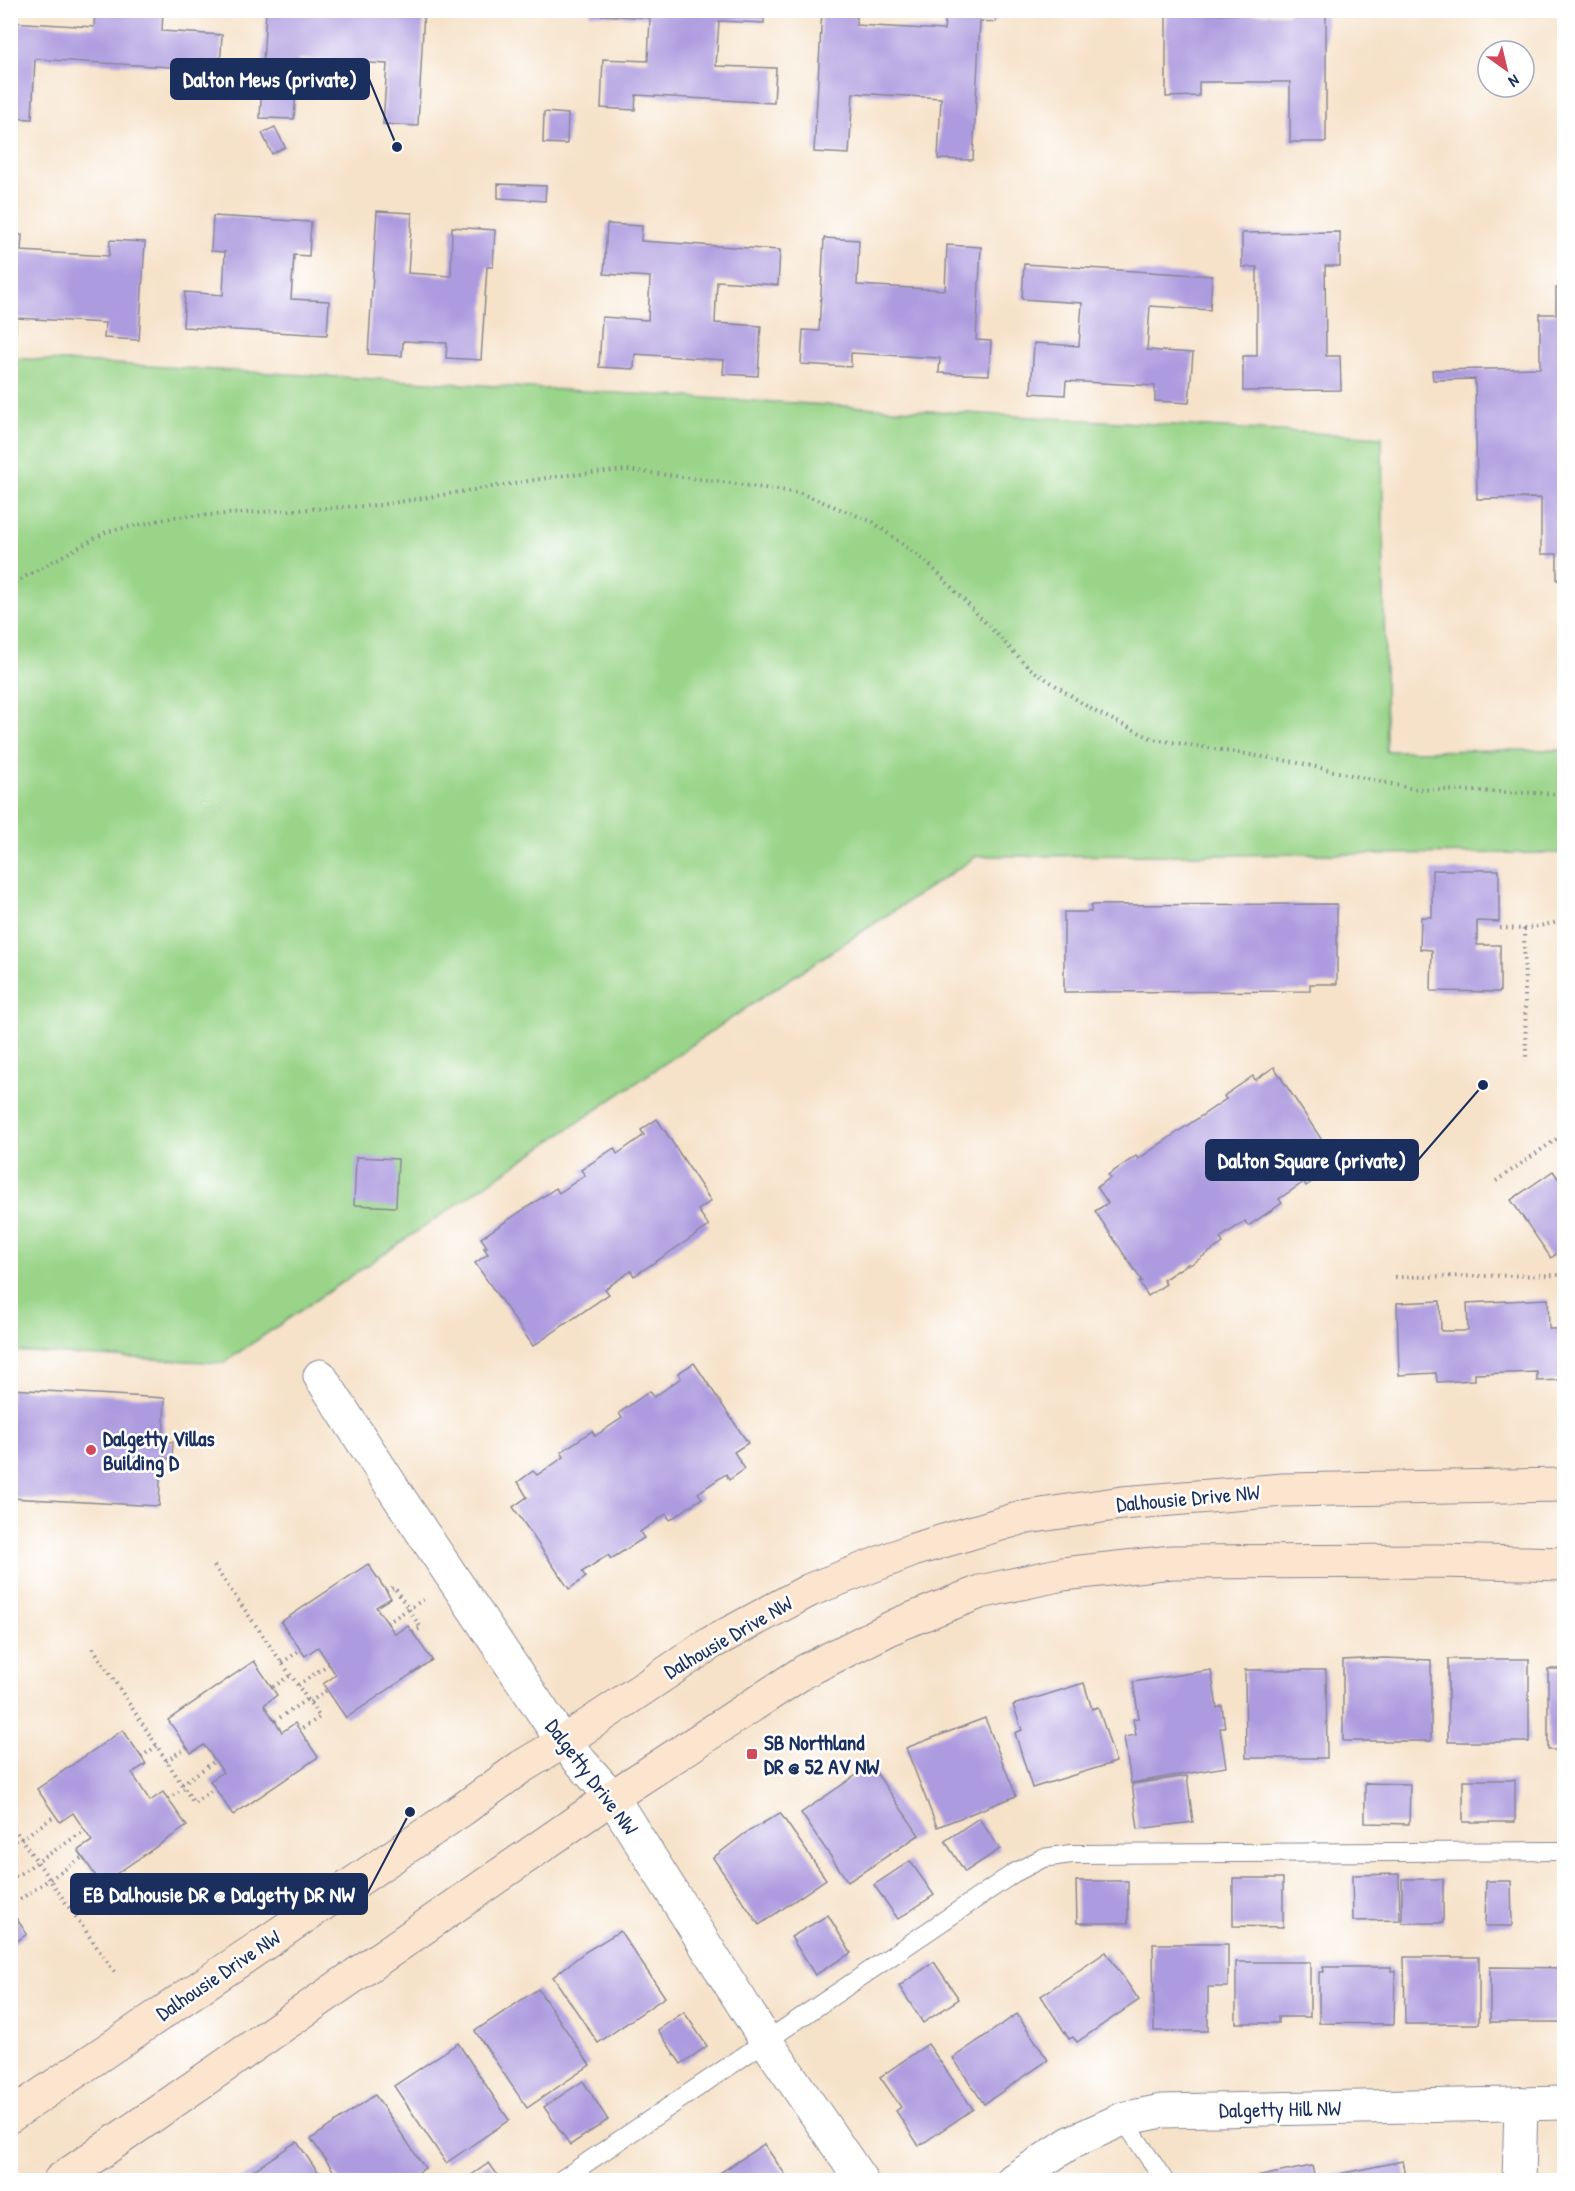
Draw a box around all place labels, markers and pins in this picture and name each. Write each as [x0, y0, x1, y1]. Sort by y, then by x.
callout: Dalton Mews (private) [171, 59, 369, 99]
callout: Dalton Square (private) [1206, 1140, 1418, 1180]
place label: Dalgetty Villas Building D [103, 1424, 215, 1478]
marker: Dalgetty Villas Building D [84, 1443, 98, 1457]
place label: SB Northland DR @ 52 AV NW [764, 1728, 880, 1781]
marker: SB Northland DR @ 52 AV NW [745, 1747, 759, 1761]
callout: EB Dalhousie DR @ Dalgetty DR NW [71, 1874, 367, 1914]

